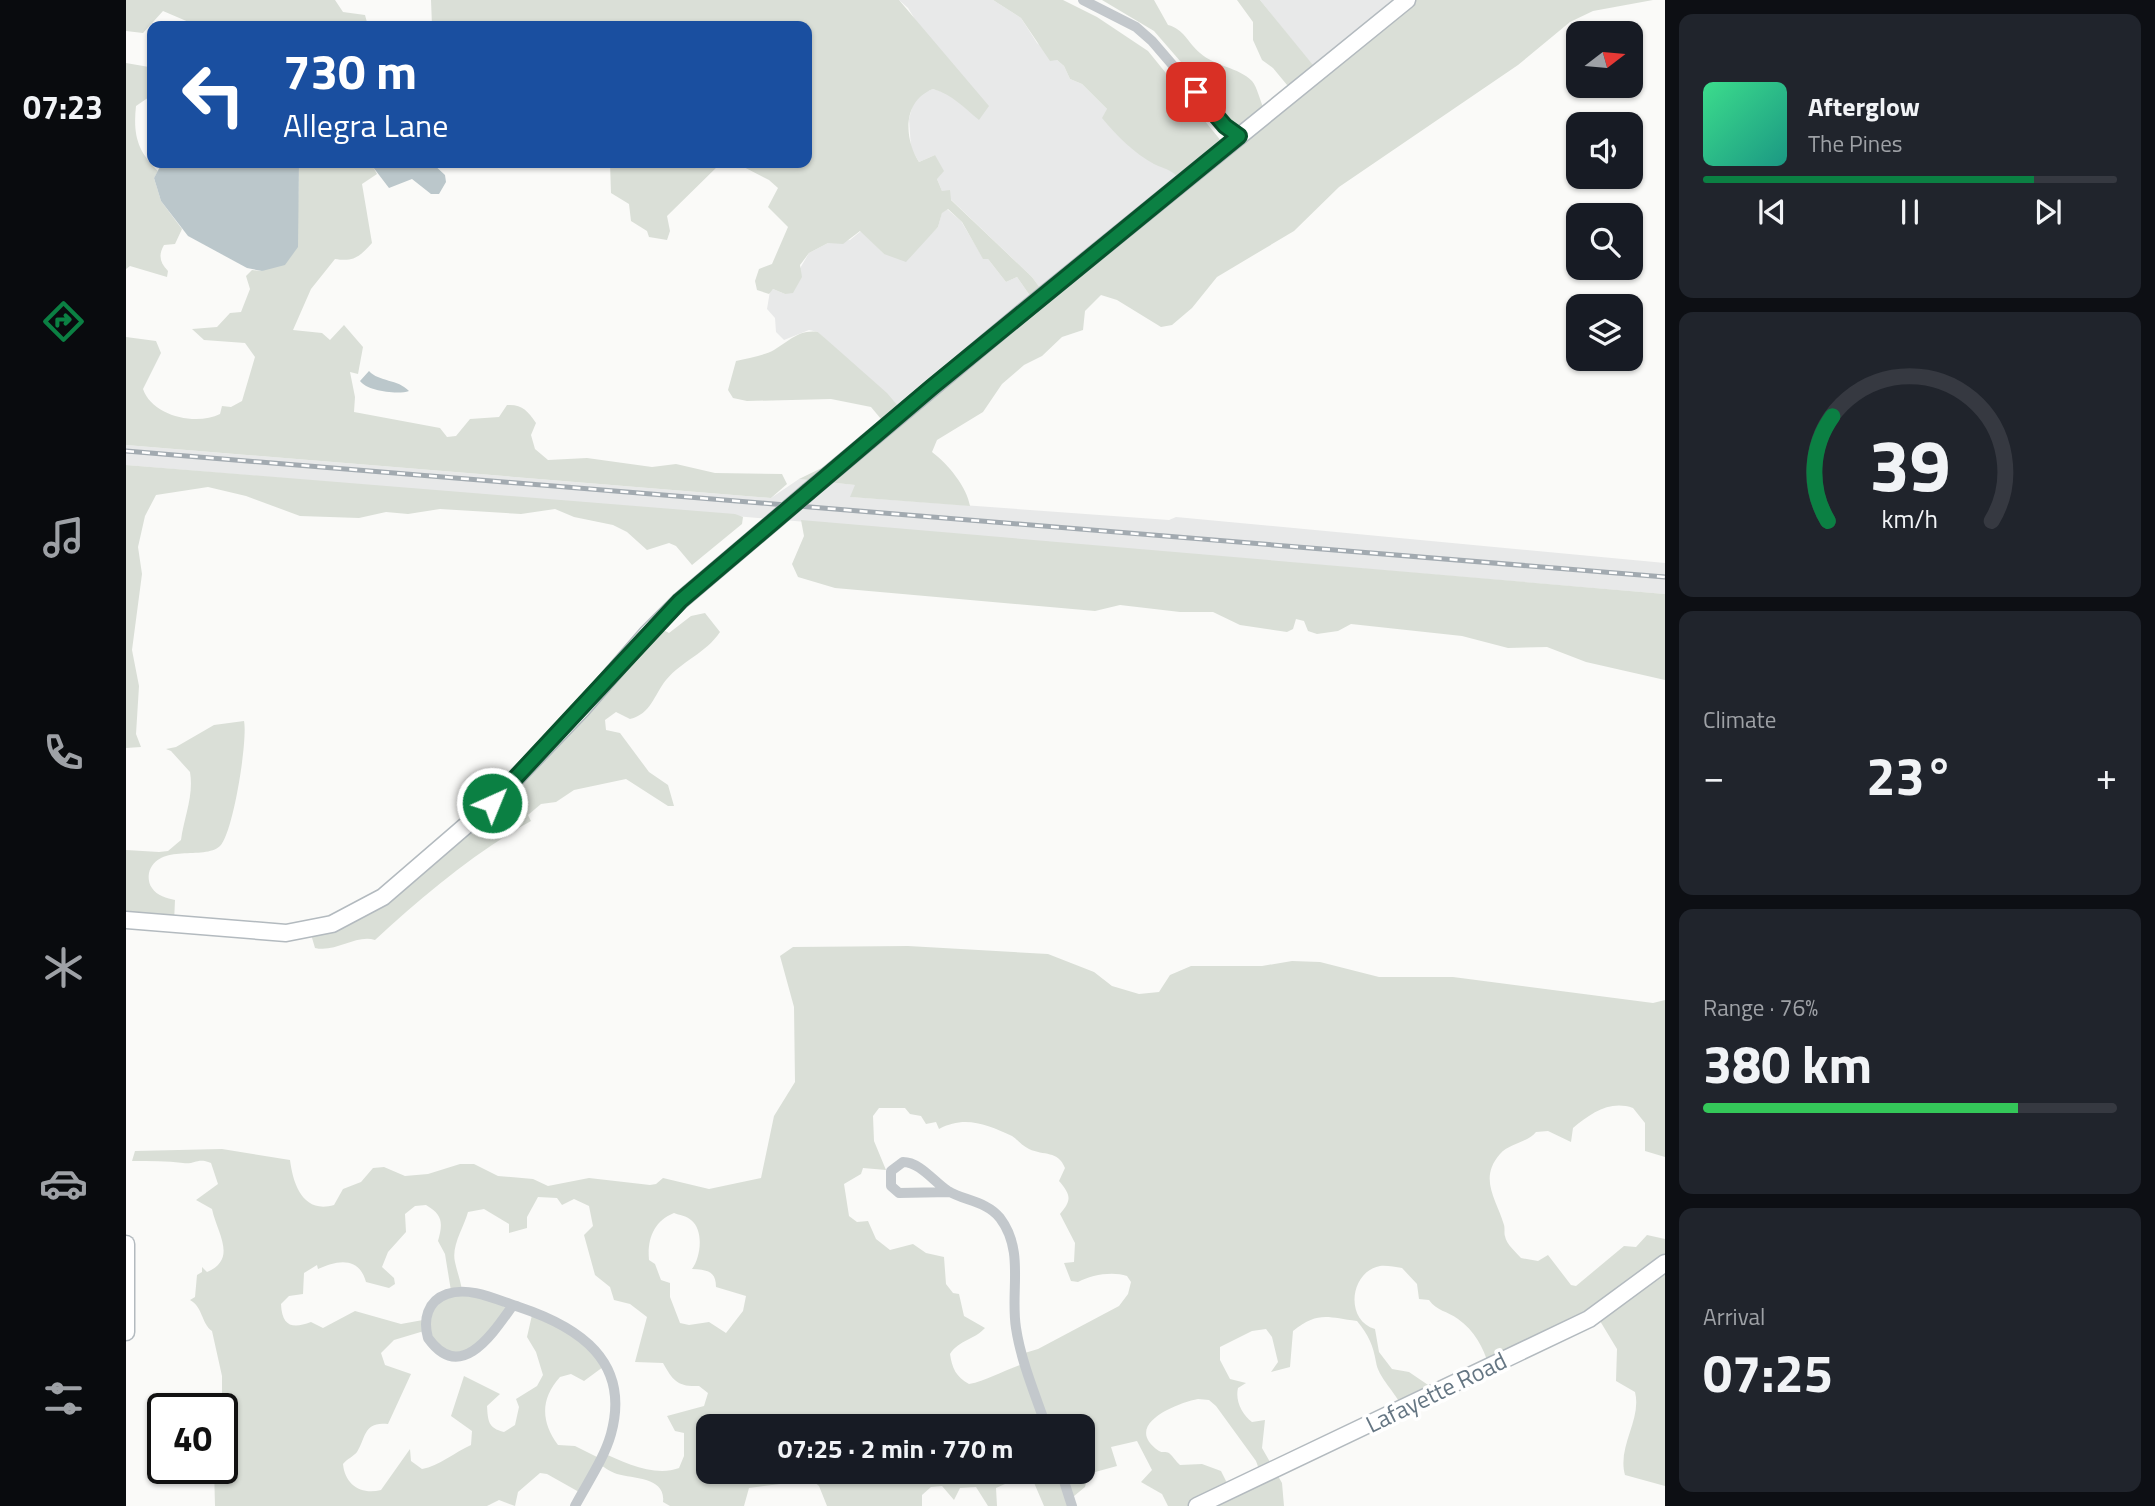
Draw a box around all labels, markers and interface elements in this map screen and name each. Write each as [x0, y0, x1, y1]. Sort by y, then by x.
north arrow [1566, 21, 1643, 98]
map controls [1566, 21, 1643, 371]
text: 730 m [283, 33, 417, 108]
icon: left [168, 49, 259, 140]
pin [1166, 62, 1226, 122]
icon: arrive [1177, 73, 1215, 111]
text: 07:23 [23, 83, 103, 131]
text: Afterglow [1808, 87, 1920, 126]
text: Allegra Lane [283, 101, 448, 149]
button: sound [1566, 112, 1643, 189]
text: The Pines [1808, 126, 1902, 161]
icon: previous [1753, 193, 1791, 231]
icon: pause [1891, 193, 1929, 231]
icon: next [2029, 193, 2067, 231]
button: search [1566, 203, 1643, 280]
button: layers [1566, 294, 1643, 371]
icon: directions [39, 297, 88, 346]
text: 39 [1869, 409, 1951, 519]
text: km/h [1882, 499, 1938, 537]
icon: music [39, 513, 88, 562]
text: Climate [1703, 702, 1776, 737]
icon: phone [39, 728, 88, 777]
text: 23° [1866, 736, 1954, 815]
text: − [1703, 747, 1724, 805]
text: + [2096, 747, 2117, 805]
position arrow [455, 766, 529, 840]
icon: climate [39, 943, 88, 992]
text: Range · 76% [1703, 990, 1818, 1025]
text: 380 km [1703, 1024, 1872, 1103]
icon: car [39, 1159, 88, 1208]
text: Arrival [1703, 1299, 1765, 1334]
text: 07:25 [1703, 1333, 1833, 1412]
street label: Lafayette Road [1359, 1342, 1513, 1442]
icon: filters [39, 1374, 88, 1423]
speed limit sign: 40 [147, 1393, 238, 1484]
text: 07:25 · 2 min · 770 m [778, 1429, 1013, 1468]

